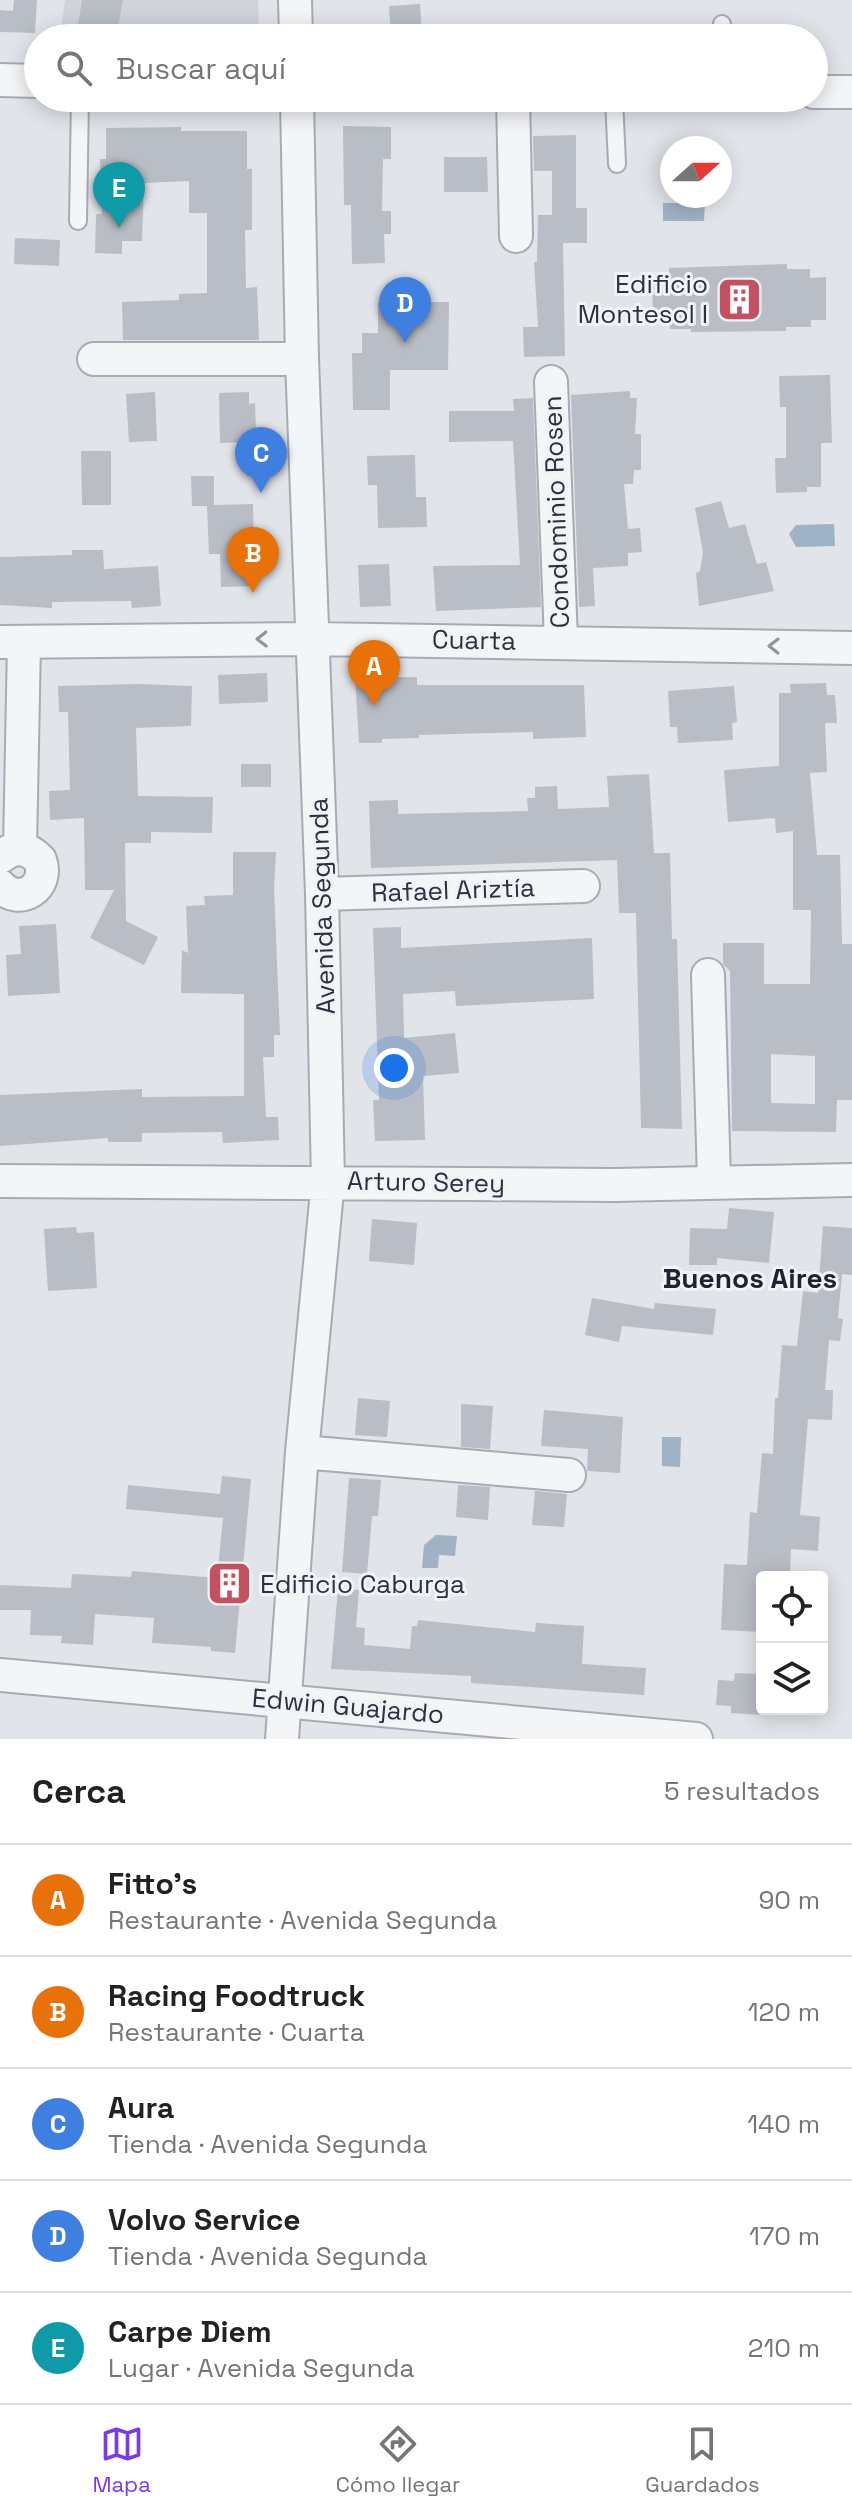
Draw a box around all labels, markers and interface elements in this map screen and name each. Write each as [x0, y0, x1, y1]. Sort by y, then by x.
search box [24, 24, 828, 112]
icon: search [52, 46, 96, 90]
text: Buscar aquí [116, 49, 286, 88]
north arrow [660, 136, 732, 208]
pin: E [93, 162, 145, 228]
place label: Edificio Montesol I [578, 267, 708, 331]
building icon: Edificio Montesol I [715, 275, 763, 323]
pin: D [379, 277, 431, 343]
street label: Condominio Rosen [535, 395, 577, 629]
pin: C [235, 427, 287, 493]
pin: B [227, 527, 279, 593]
street label: Cuarta [432, 622, 516, 658]
one-way arrow [255, 630, 268, 648]
one-way arrow [767, 637, 780, 655]
pin: A [348, 640, 400, 706]
street label: Avenida Segunda [301, 797, 343, 1015]
street label: Rafael Ariztía [371, 870, 536, 910]
your location [374, 1048, 414, 1088]
street label: Arturo Serey [347, 1164, 505, 1200]
district label: Buenos Aires [663, 1260, 837, 1296]
building icon: Edificio Caburga [205, 1560, 253, 1608]
place label: Edificio Caburga [260, 1567, 465, 1601]
map controls [756, 1571, 828, 1715]
button: locate [756, 1571, 828, 1643]
button: layers [756, 1643, 828, 1715]
street label: Edwin Guajardo [251, 1681, 445, 1731]
text: Cerca [32, 1770, 126, 1813]
text: 5 resultados [664, 1774, 820, 1808]
text: Fitto's [108, 1864, 197, 1903]
text: A [50, 1883, 66, 1917]
text: 90 m [758, 1883, 820, 1917]
text: Restaurante · Avenida Segunda [108, 1903, 497, 1937]
text: Racing Foodtruck [108, 1976, 365, 2015]
text: B [49, 1995, 67, 2029]
text: 120 m [748, 1995, 820, 2029]
text: Restaurante · Cuarta [108, 2015, 365, 2049]
text: Aura [108, 2088, 174, 2127]
text: C [50, 2107, 66, 2141]
text: 140 m [747, 2107, 820, 2141]
text: Tienda · Avenida Segunda [108, 2127, 427, 2161]
text: Volvo Service [108, 2200, 301, 2239]
text: D [49, 2219, 67, 2253]
text: 170 m [749, 2219, 820, 2253]
text: Tienda · Avenida Segunda [108, 2239, 427, 2273]
text: Carpe Diem [108, 2312, 272, 2351]
text: E [51, 2331, 65, 2365]
text: 210 m [748, 2331, 820, 2365]
text: Lugar · Avenida Segunda [108, 2351, 414, 2385]
tab: Mapa [92, 2422, 151, 2498]
tab: Cómo llegar [336, 2422, 460, 2498]
tab: Guardados [645, 2422, 760, 2498]

